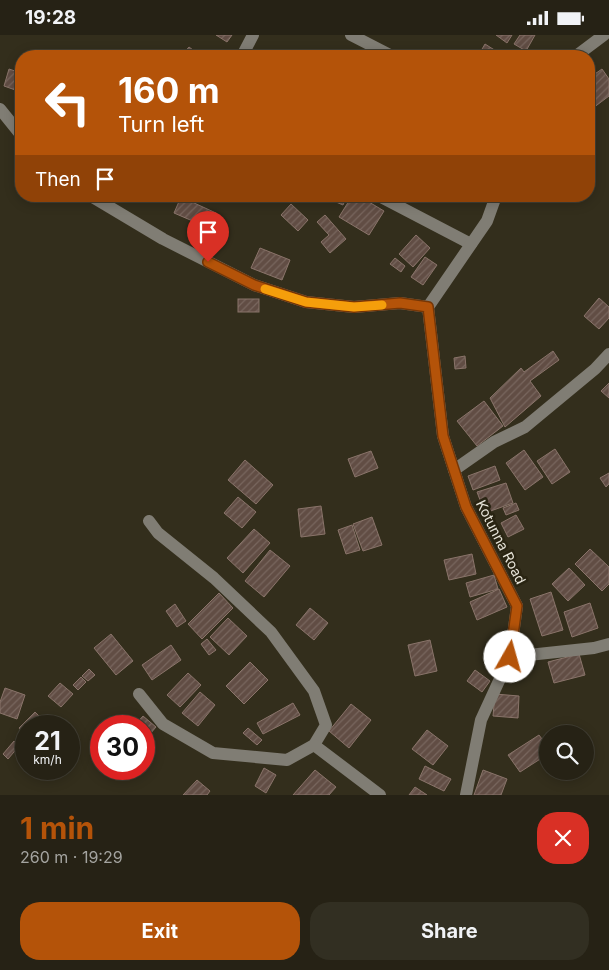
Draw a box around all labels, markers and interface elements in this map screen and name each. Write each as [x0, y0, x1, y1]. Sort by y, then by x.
text: 19:28 [25, 6, 76, 29]
text: 160 m [118, 69, 220, 111]
icon: left [35, 70, 100, 135]
text: Turn left [118, 111, 204, 137]
icon: arrive [91, 165, 119, 193]
text: Then [35, 168, 81, 191]
pin [187, 211, 229, 262]
icon: arrive [194, 218, 222, 246]
street label: Kotunna Road [473, 497, 530, 587]
position arrow [483, 630, 535, 682]
speed limit sign: 30 [90, 715, 155, 780]
map controls [539, 725, 594, 780]
button: search [539, 725, 594, 780]
text: 21 [34, 726, 61, 756]
text: km/h [33, 752, 62, 767]
text: 1 min [20, 810, 94, 846]
button: close [537, 812, 589, 864]
text: 260 m · 19:29 [20, 847, 123, 867]
button: Exit [20, 902, 300, 960]
button: Share [310, 902, 589, 960]

